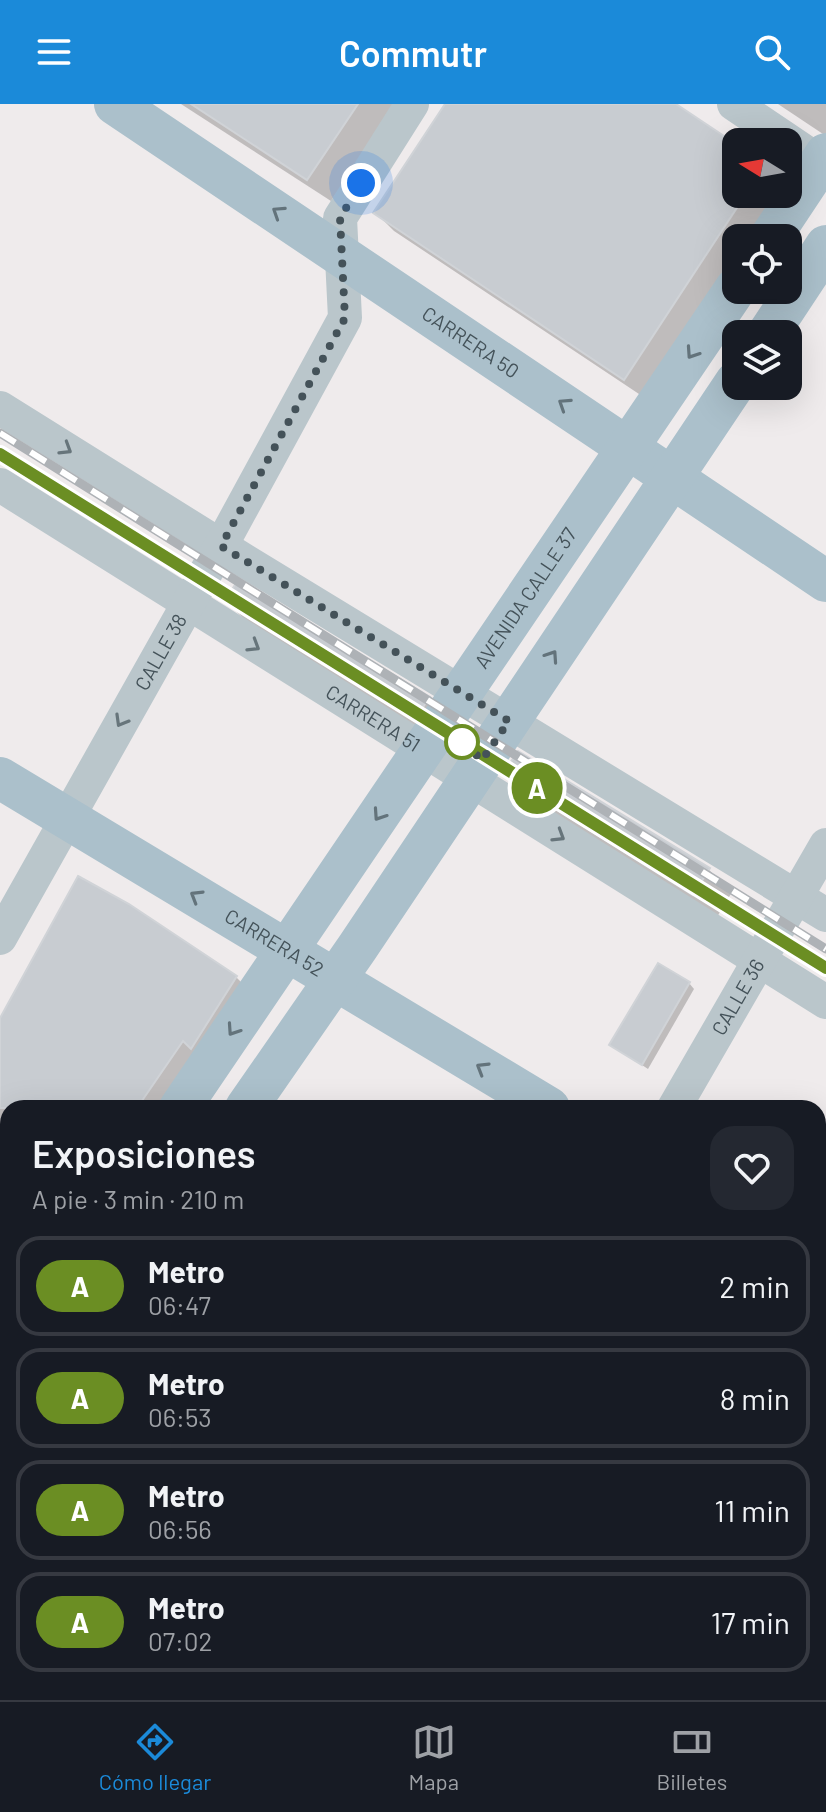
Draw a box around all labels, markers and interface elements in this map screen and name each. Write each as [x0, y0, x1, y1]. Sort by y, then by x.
icon: menu [32, 30, 76, 74]
icon: search [750, 30, 794, 74]
text: Commutr [339, 31, 487, 74]
north arrow [722, 128, 802, 208]
map controls [722, 128, 802, 400]
your location [341, 163, 381, 203]
one-way arrow [273, 207, 287, 222]
button: locate [722, 224, 802, 304]
street label: CARRERA 50 [418, 301, 524, 383]
button: layers [722, 320, 802, 400]
one-way arrow [687, 344, 702, 358]
one-way arrow [558, 399, 573, 414]
one-way arrow [57, 439, 72, 455]
street label: AVENIDA CALLE 37 [469, 522, 581, 672]
street label: CALLE 38 [129, 609, 191, 694]
one-way arrow [245, 636, 260, 651]
one-way arrow [543, 651, 558, 665]
street label: CARRERA 51 [322, 679, 425, 756]
one-way arrow [115, 712, 131, 727]
unlabelled marker [445, 725, 479, 759]
line badge: A [511, 762, 563, 814]
text: A [528, 771, 546, 805]
one-way arrow [374, 807, 389, 821]
one-way arrow [550, 826, 565, 841]
one-way arrow [190, 890, 205, 906]
street label: CARRERA 52 [221, 903, 329, 981]
street label: CALLE 36 [706, 954, 769, 1039]
one-way arrow [227, 1021, 242, 1035]
one-way arrow [476, 1062, 491, 1078]
button: heart [710, 1126, 794, 1210]
text: Exposiciones [32, 1130, 255, 1176]
text: A pie · 3 min · 210 m [32, 1183, 244, 1214]
text: Metro [148, 1253, 225, 1289]
text: 2 min [719, 1268, 790, 1304]
text: A [71, 1269, 89, 1303]
text: 06:47 [148, 1289, 211, 1320]
text: Metro [148, 1365, 225, 1401]
text: 8 min [720, 1380, 790, 1416]
text: A [71, 1381, 89, 1415]
text: 06:53 [148, 1401, 212, 1432]
text: Metro [148, 1477, 225, 1513]
text: 11 min [714, 1492, 790, 1528]
text: A [71, 1493, 89, 1527]
text: 06:56 [148, 1513, 212, 1544]
text: Metro [148, 1589, 225, 1625]
text: 17 min [711, 1604, 790, 1640]
text: A [71, 1605, 89, 1639]
text: 07:02 [148, 1625, 212, 1656]
tab: Cómo llegar [99, 1720, 211, 1794]
tab: Mapa [409, 1720, 459, 1794]
tab: Billetes [656, 1720, 727, 1794]

